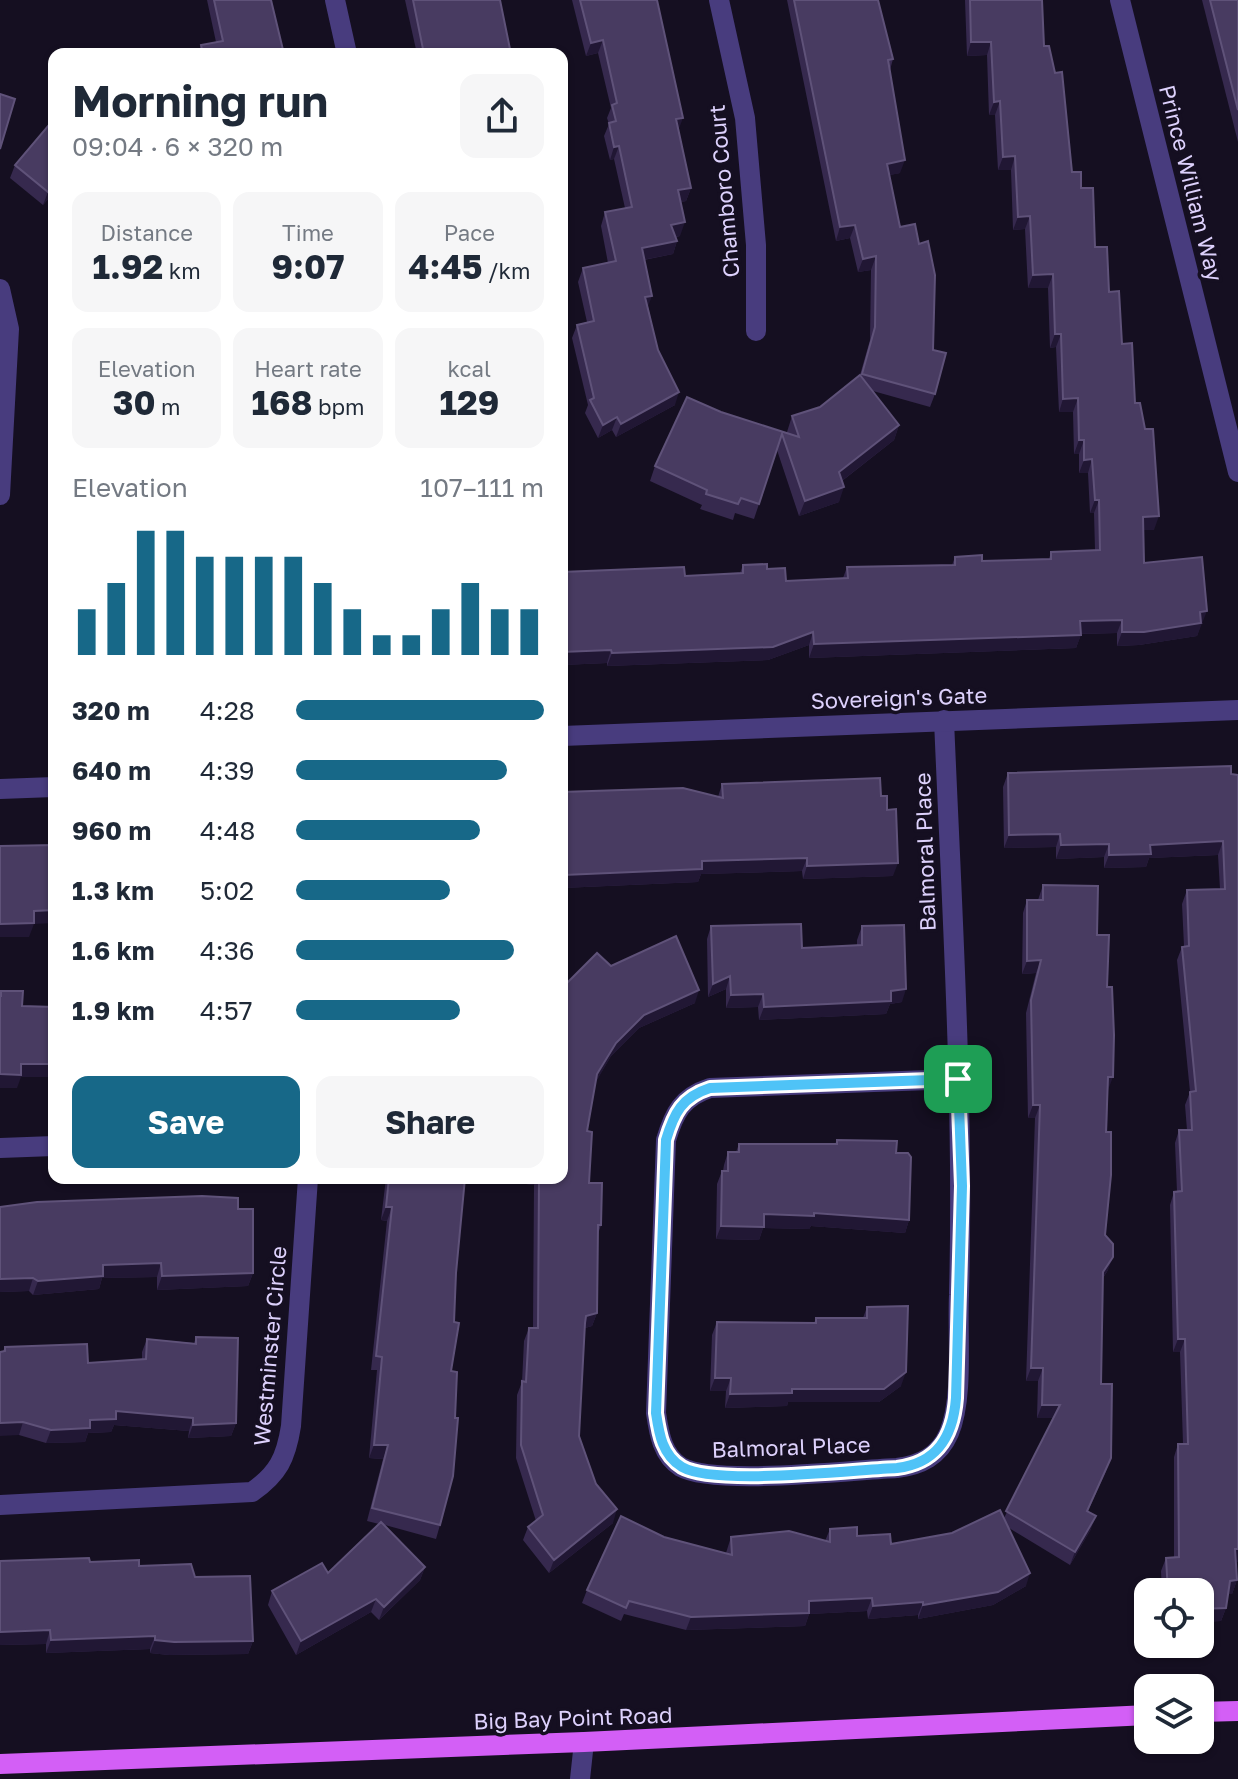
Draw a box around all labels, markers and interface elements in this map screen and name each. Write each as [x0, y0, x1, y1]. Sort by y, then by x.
text: Morning run [72, 74, 328, 127]
button: share [460, 74, 544, 158]
street label: Prince William Way [1154, 82, 1229, 284]
street label: Chamboro Court [702, 103, 745, 279]
text: 09:04 · 6 × 320 m [72, 131, 283, 162]
text: Distance [100, 219, 193, 246]
text: Time [282, 219, 334, 246]
text: Pace [444, 219, 495, 246]
text: 1.92 [93, 246, 163, 286]
text: 9:07 [271, 246, 345, 286]
text: 4:45 [408, 246, 482, 286]
text: km [163, 257, 201, 284]
text: /km [482, 257, 530, 284]
text: Elevation [98, 355, 196, 382]
text: Heart rate [254, 355, 362, 382]
text: kcal [448, 355, 491, 382]
text: 30 [113, 382, 156, 422]
text: 168 [252, 382, 312, 422]
text: 129 [439, 382, 499, 422]
text: m [156, 393, 181, 420]
text: bpm [312, 393, 364, 420]
text: Elevation [72, 472, 188, 503]
text: 107–111 m [420, 472, 544, 503]
street label: Sovereign's Gate [810, 681, 988, 714]
text: 320 m [72, 695, 150, 726]
text: 4:28 [200, 695, 255, 726]
text: 640 m [72, 755, 151, 786]
text: 4:39 [200, 755, 255, 786]
street label: Balmoral Place [908, 772, 941, 932]
text: 960 m [72, 815, 151, 846]
text: 4:48 [200, 815, 255, 846]
text: 1.3 km [72, 875, 154, 906]
text: 5:02 [200, 875, 254, 906]
text: 1.6 km [72, 935, 155, 966]
text: 4:36 [200, 935, 255, 966]
text: 1.9 km [72, 995, 155, 1026]
text: 4:57 [200, 995, 253, 1026]
pin [924, 1045, 992, 1113]
icon: arrive [936, 1057, 980, 1101]
button: Save [72, 1076, 300, 1168]
button: Share [316, 1076, 544, 1168]
street label: Westminster Circle [247, 1245, 292, 1447]
street label: Balmoral Place [711, 1430, 871, 1463]
map controls [1134, 1578, 1214, 1754]
button: locate [1134, 1578, 1214, 1658]
button: layers [1134, 1674, 1214, 1754]
street label: Big Bay Point Road [473, 1701, 673, 1734]

